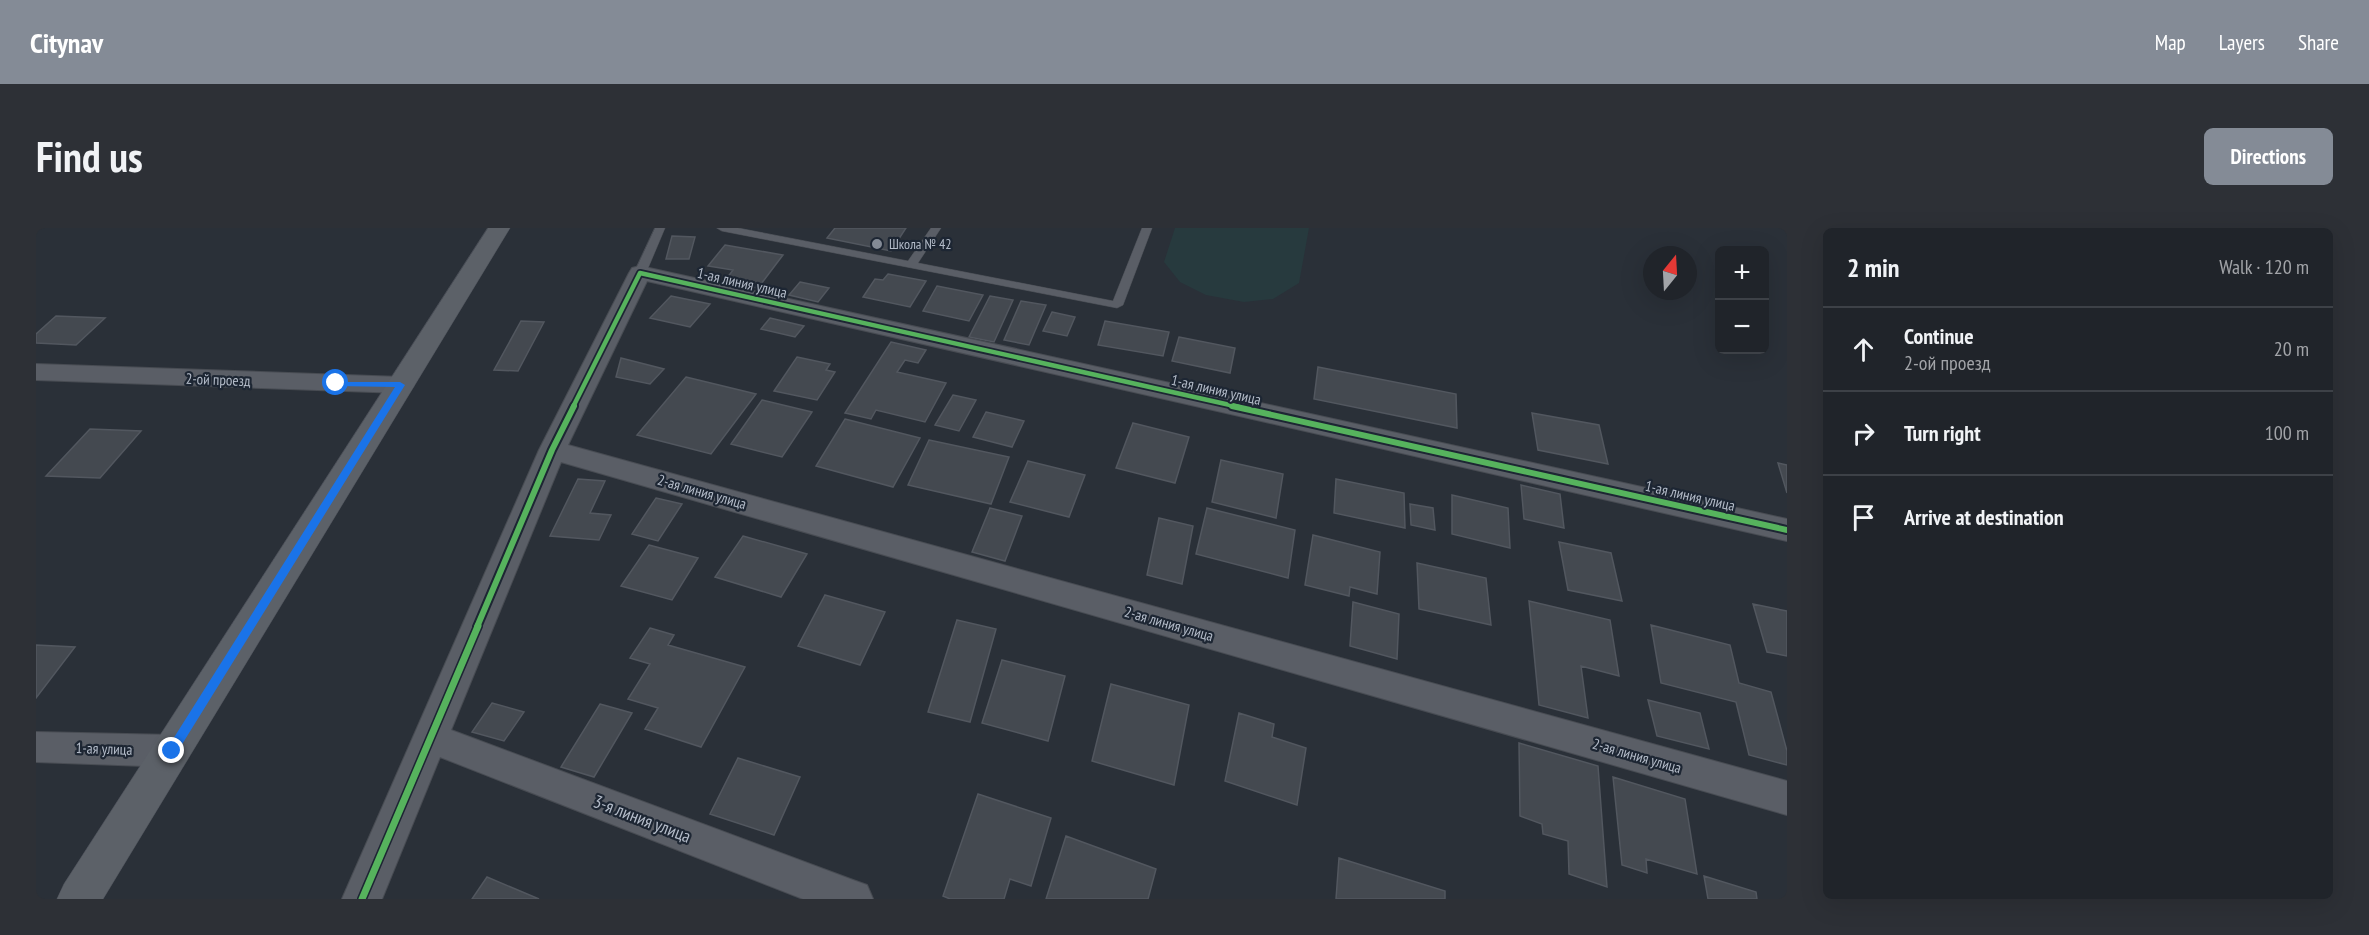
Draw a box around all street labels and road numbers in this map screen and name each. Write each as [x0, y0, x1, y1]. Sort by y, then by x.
street label: 1-ая линия улица [695, 263, 789, 302]
street label: 2-ой проезд [185, 369, 251, 390]
street label: 1-ая линия улица [1169, 370, 1263, 409]
street label: 2-ая линия улица [656, 470, 749, 513]
street label: 1-ая линия улица [1643, 476, 1737, 515]
street label: 2-ая линия улица [1123, 602, 1216, 645]
street label: 2-ая линия улица [1591, 734, 1684, 777]
street label: 1-ая улица [75, 738, 133, 759]
street label: 3-я линия улица [590, 789, 694, 848]

